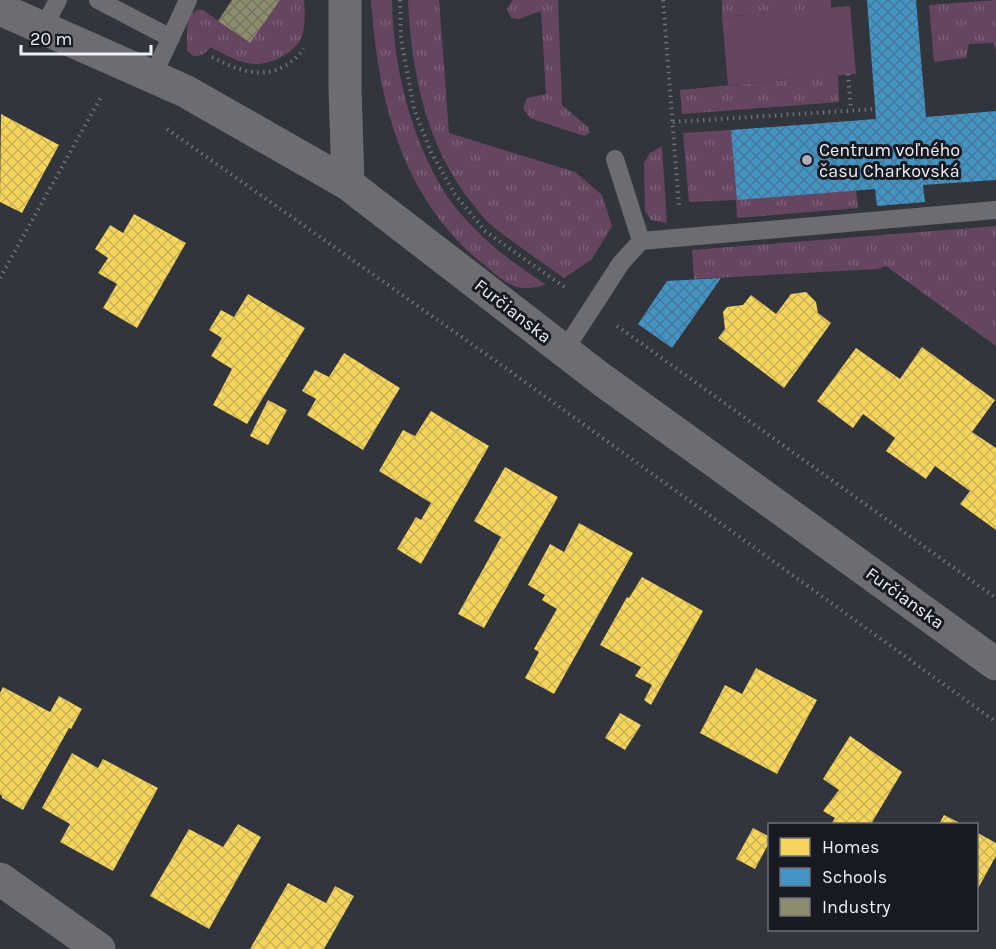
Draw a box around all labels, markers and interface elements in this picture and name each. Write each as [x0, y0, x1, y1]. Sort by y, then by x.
scale bar [21, 18, 152, 56]
text: 20 m [30, 28, 72, 50]
place label: Centrum voľného času Charkovská [819, 139, 960, 182]
marker: Centrum voľného času Charkovská [800, 153, 814, 167]
street label: Furčianska [470, 274, 556, 348]
street label: Furčianska [862, 562, 948, 634]
legend [768, 823, 978, 931]
text: Homes [822, 836, 879, 858]
text: Schools [822, 866, 887, 888]
text: Industry [822, 896, 891, 918]

